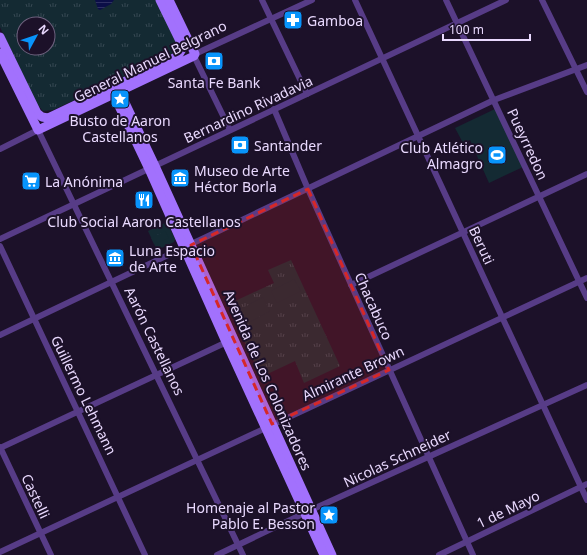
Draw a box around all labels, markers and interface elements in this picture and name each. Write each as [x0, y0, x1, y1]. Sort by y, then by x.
pharmacy icon: Gamboa [282, 9, 304, 31]
place label: Gamboa [307, 11, 363, 30]
north arrow [16, 16, 56, 56]
street label: General Manuel Belgrano [70, 16, 230, 106]
scale bar [443, 16, 530, 42]
text: N [35, 21, 53, 38]
text: 100 m [449, 21, 484, 38]
bank icon: Santa Fe Bank [203, 50, 225, 72]
street label: Bernardino Rivadavia [180, 71, 316, 147]
place label: Santa Fe Bank [168, 73, 261, 92]
place icon: Busto de Aaron Castellanos [109, 88, 131, 110]
street label: Pueyrredon [503, 105, 553, 183]
place label: Busto de Aaron Castellanos [69, 111, 171, 146]
bank icon: Santander [229, 134, 251, 156]
place label: Santander [254, 136, 322, 155]
place label: Club Atlético Almagro [400, 138, 483, 173]
sports icon: Club Atlético Almagro [486, 144, 508, 166]
place label: Museo de Arte Héctor Borla [194, 161, 290, 196]
museum icon: Museo de Arte Héctor Borla [169, 167, 191, 189]
supermarket icon: La Anónima [20, 170, 42, 192]
place label: La Anónima [45, 172, 123, 191]
restaurant icon: Club Social Aaron Castellanos [133, 189, 155, 211]
place label: Club Social Aaron Castellanos [47, 212, 241, 231]
street label: Beruti [465, 223, 499, 267]
place label: Luna Espacio de Arte [129, 241, 215, 276]
museum icon: Luna Espacio de Arte [104, 247, 126, 269]
street label: Chacabuco [351, 269, 397, 343]
street label: Aarón Castellanos [121, 284, 190, 399]
street label: Avenida de Los Colonizadores [219, 287, 317, 474]
street label: Guillermo Lehmann [47, 332, 121, 458]
street label: Almirante Brown [299, 341, 407, 405]
street label: Nicolas Schneider [340, 425, 454, 491]
street label: Castelli [17, 471, 55, 521]
street label: 1 de Mayo [473, 486, 543, 532]
place label: Homenaje al Pastor Pablo E. Besson [186, 498, 315, 533]
place icon: Homenaje al Pastor Pablo E. Besson [318, 504, 340, 526]

